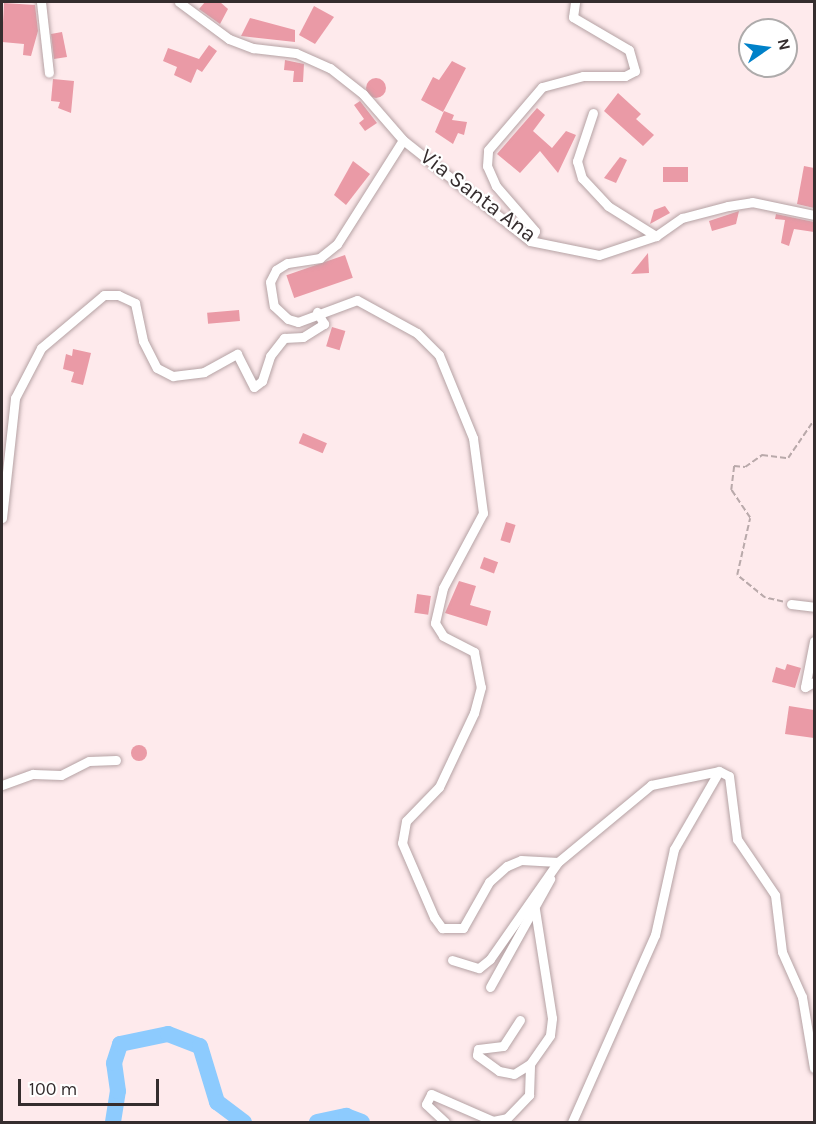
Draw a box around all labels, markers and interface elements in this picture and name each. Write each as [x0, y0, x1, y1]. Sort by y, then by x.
north arrow [738, 18, 798, 78]
text: N [774, 37, 795, 52]
street label: Via Santa Ana [415, 144, 541, 248]
scale bar [21, 1067, 162, 1105]
text: 100 m [29, 1078, 77, 1100]

